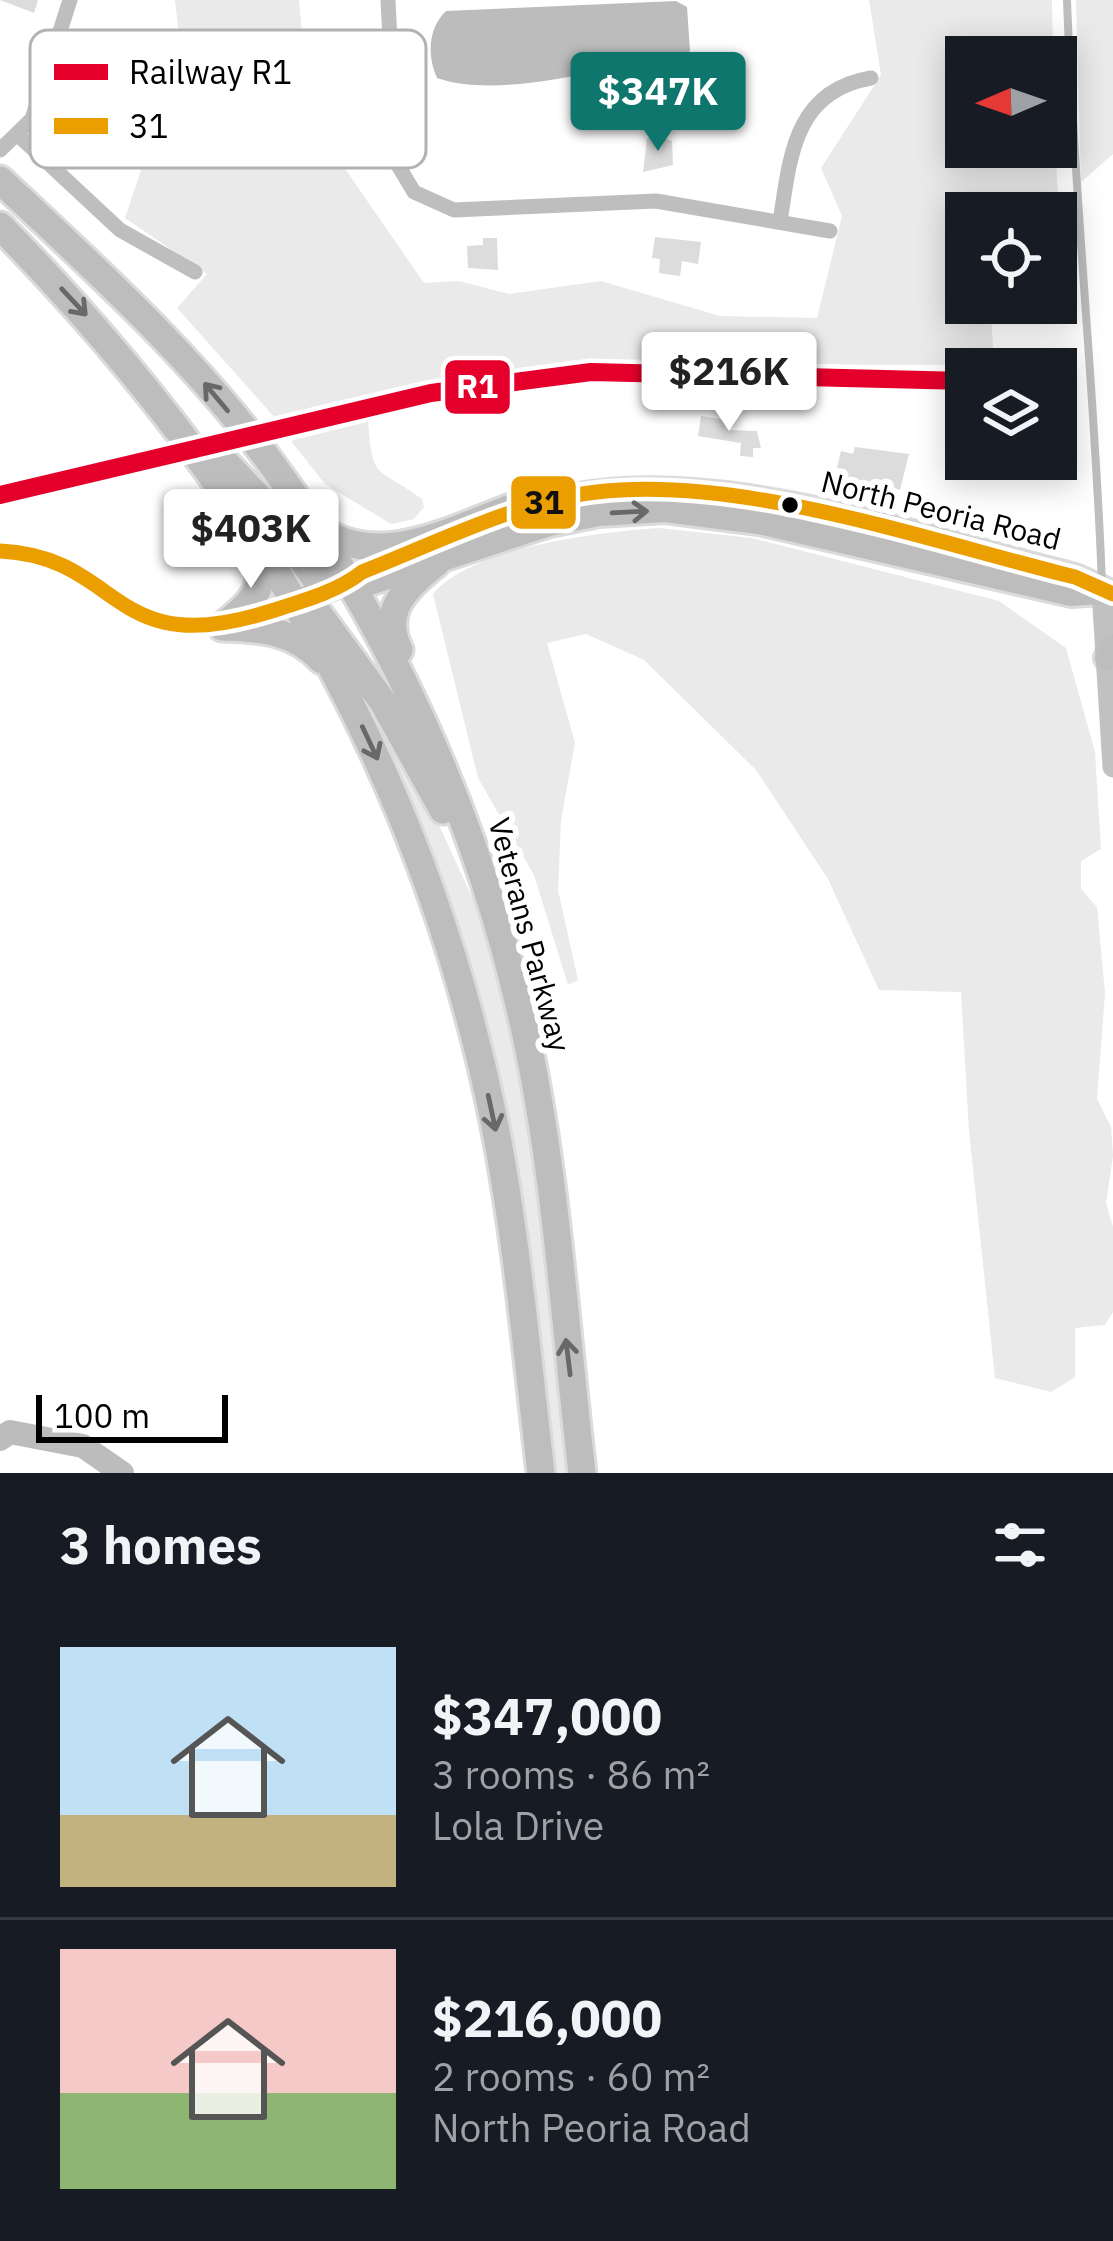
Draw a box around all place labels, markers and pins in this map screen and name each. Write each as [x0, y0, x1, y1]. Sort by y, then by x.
pin: $347K [574, 52, 742, 154]
pin: $216K [645, 332, 813, 434]
pin: $403K [167, 489, 335, 591]
unlabelled marker [779, 494, 801, 516]

